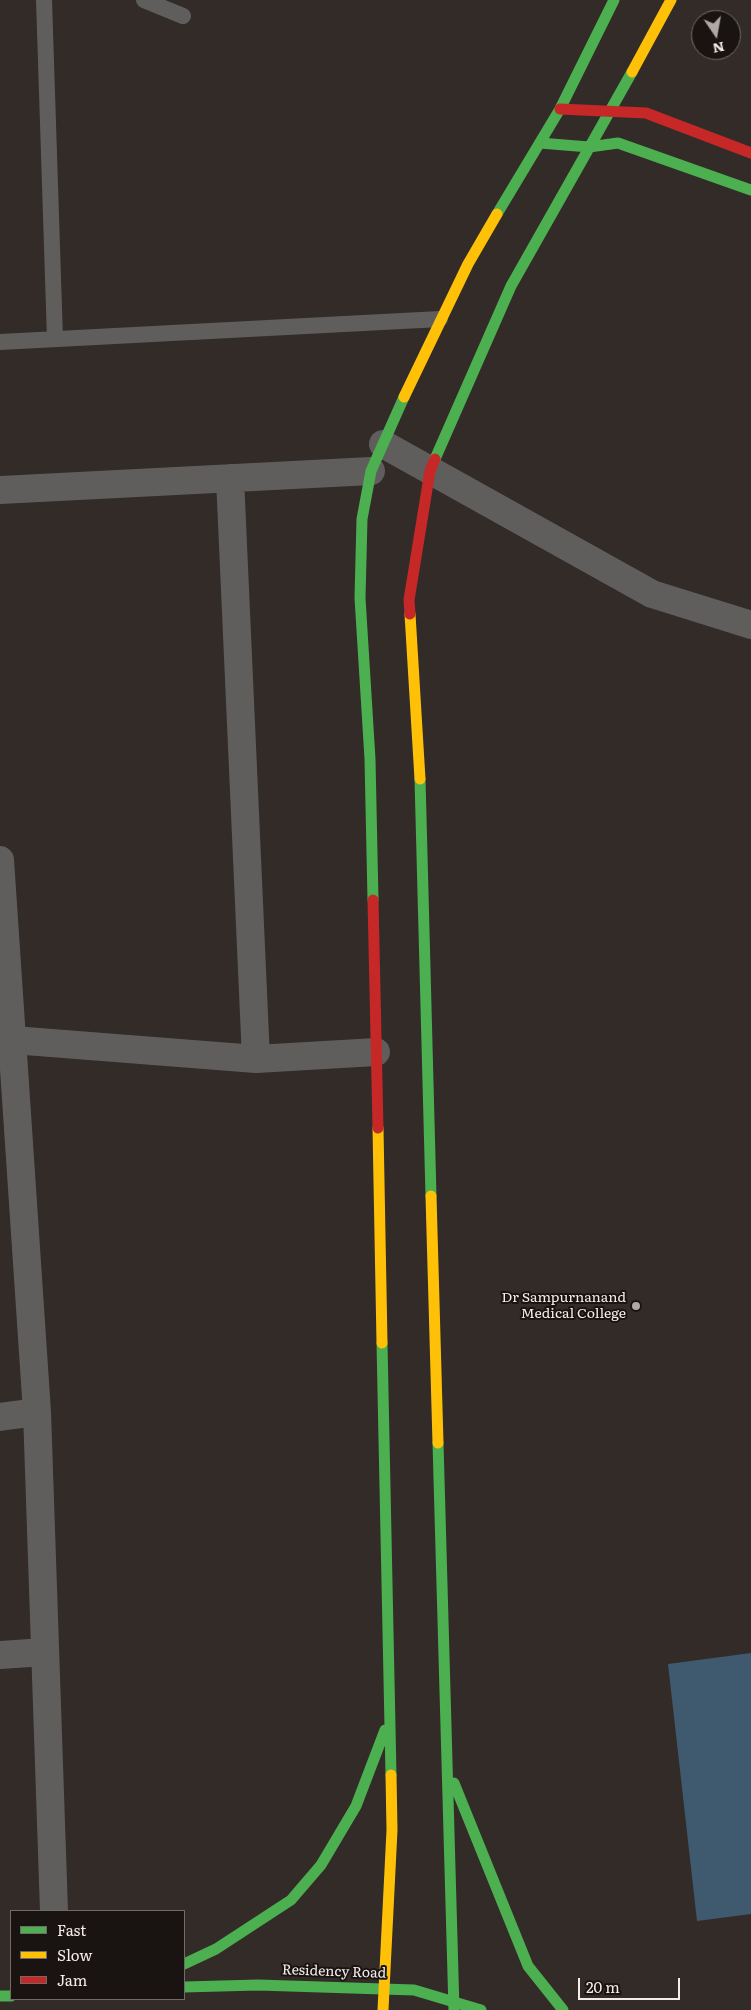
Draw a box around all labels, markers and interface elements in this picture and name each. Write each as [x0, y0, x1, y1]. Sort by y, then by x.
north arrow [691, 10, 741, 60]
text: N [711, 38, 727, 60]
place label: Dr Sampurnanand Medical College [502, 1290, 626, 1322]
marker: Dr Sampurnanand Medical College [630, 1300, 642, 1312]
legend [10, 1910, 185, 2000]
text: Fast [57, 1918, 86, 1941]
text: Slow [57, 1943, 92, 1966]
street label: Residency Road [282, 1962, 386, 1982]
text: Jam [57, 1968, 87, 1991]
scale bar [581, 1968, 684, 2000]
text: 20 m [586, 1975, 620, 1998]

